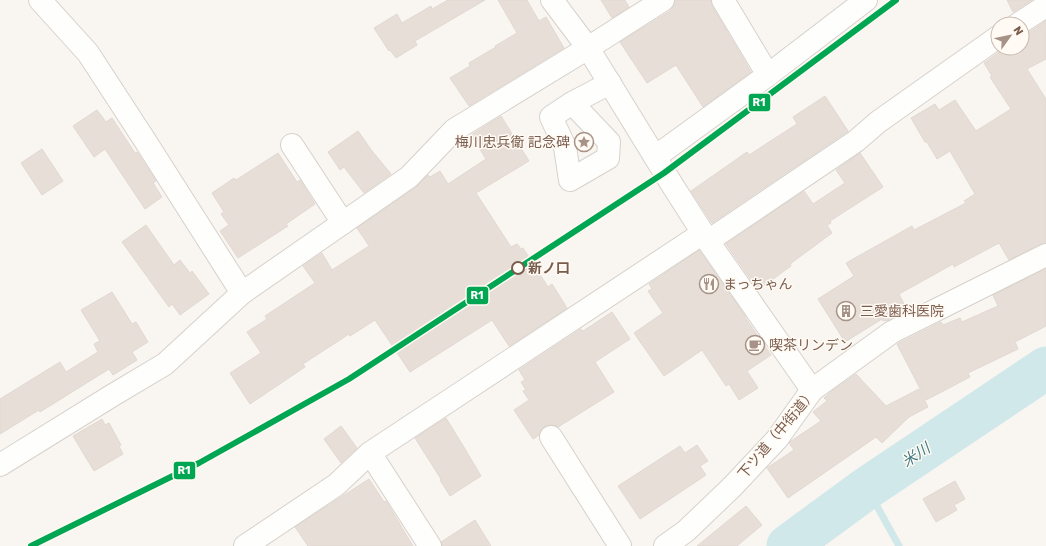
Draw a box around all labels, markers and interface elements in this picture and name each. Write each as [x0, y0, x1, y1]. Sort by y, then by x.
north arrow [990, 16, 1030, 56]
text: N [1010, 24, 1026, 38]
line badge: R1 [748, 93, 771, 112]
text: R1 [752, 96, 766, 109]
place icon: 梅川忠兵衛 記念碑 [573, 131, 595, 153]
place label: 梅川忠兵衛 記念碑 [455, 134, 570, 151]
place label: 新ノ口 [528, 260, 570, 277]
marker: 新ノ口 [511, 261, 525, 275]
restaurant icon: まっちゃん [698, 273, 720, 295]
place label: まっちゃん [723, 276, 792, 293]
line badge: R1 [466, 286, 489, 305]
text: R1 [470, 289, 484, 302]
building icon: 三愛歯科医院 [835, 300, 857, 322]
place label: 三愛歯科医院 [860, 303, 944, 320]
cafe icon: 喫茶リンデン [744, 334, 766, 356]
place label: 喫茶リンデン [769, 337, 853, 354]
street label: 下ツ道（中街道） [734, 386, 820, 482]
water label: 米川 [899, 438, 935, 471]
line badge: R1 [173, 461, 196, 480]
text: R1 [177, 464, 191, 477]

